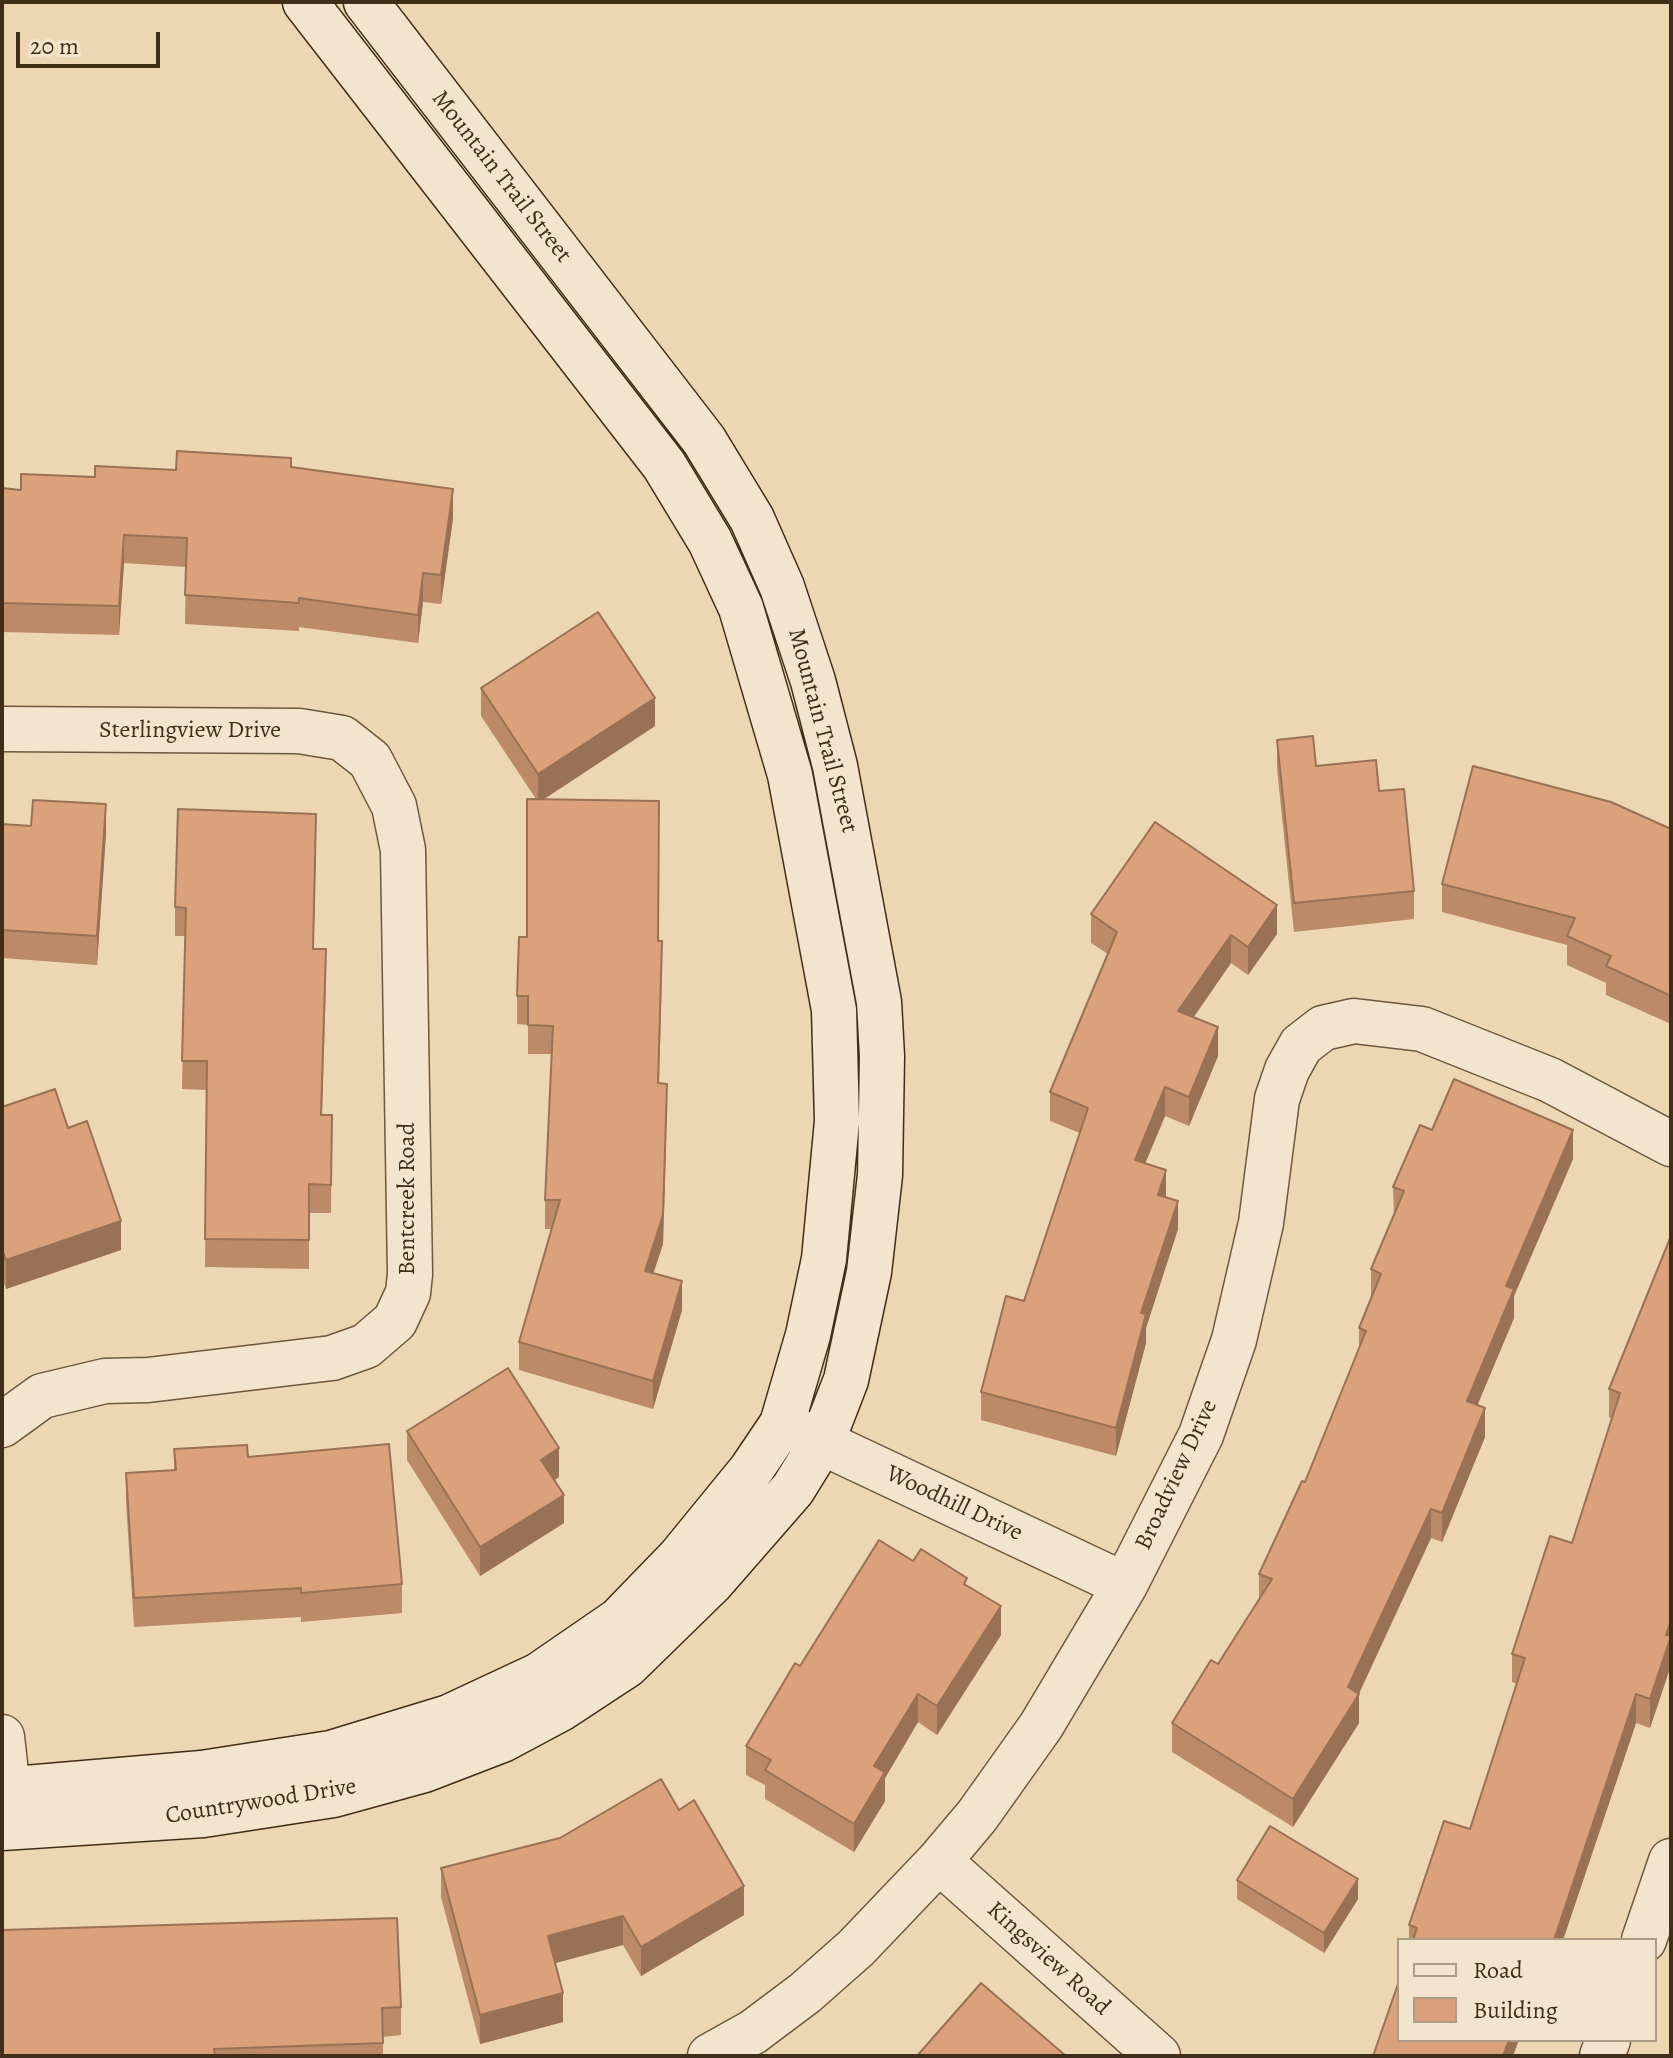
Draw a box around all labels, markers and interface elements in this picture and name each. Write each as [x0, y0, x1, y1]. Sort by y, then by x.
scale bar [20, 16, 164, 66]
text: 20 m [30, 30, 79, 62]
street label: Mountain Trail Street [425, 85, 577, 269]
street label: Mountain Trail Street [781, 626, 863, 836]
street label: Sterlingview Drive [99, 717, 281, 745]
street label: Bentcreek Road [394, 1122, 422, 1276]
street label: Broadview Drive [1130, 1395, 1224, 1555]
street label: Woodhill Drive [881, 1460, 1027, 1548]
street label: Countrywood Drive [164, 1773, 358, 1831]
street label: Kingsview Road [980, 1896, 1116, 2022]
legend [1397, 1938, 1657, 2042]
text: Road [1473, 1954, 1523, 1986]
text: Building [1473, 1994, 1558, 2026]

